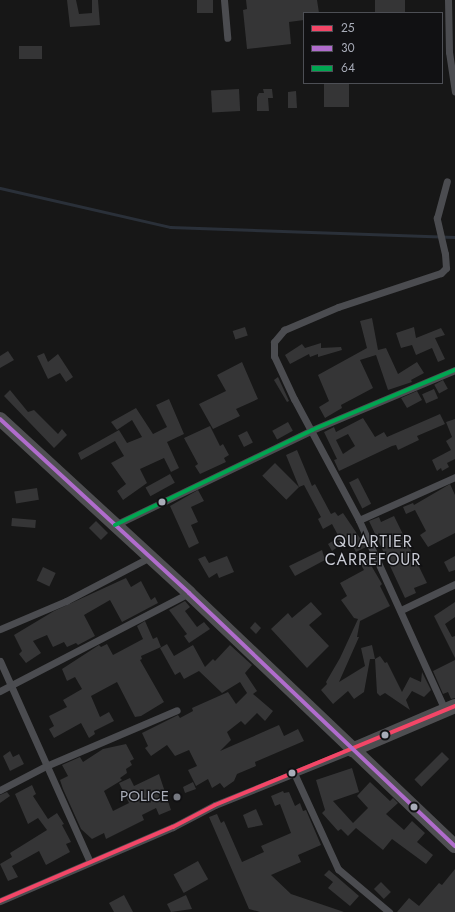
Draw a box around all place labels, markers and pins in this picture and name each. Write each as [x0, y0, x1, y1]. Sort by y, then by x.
unlabelled marker [157, 497, 167, 507]
unlabelled marker [380, 730, 390, 740]
unlabelled marker [287, 768, 297, 778]
place label: POLICE [120, 788, 169, 806]
marker: POLICE [172, 792, 182, 802]
unlabelled marker [409, 802, 419, 812]

